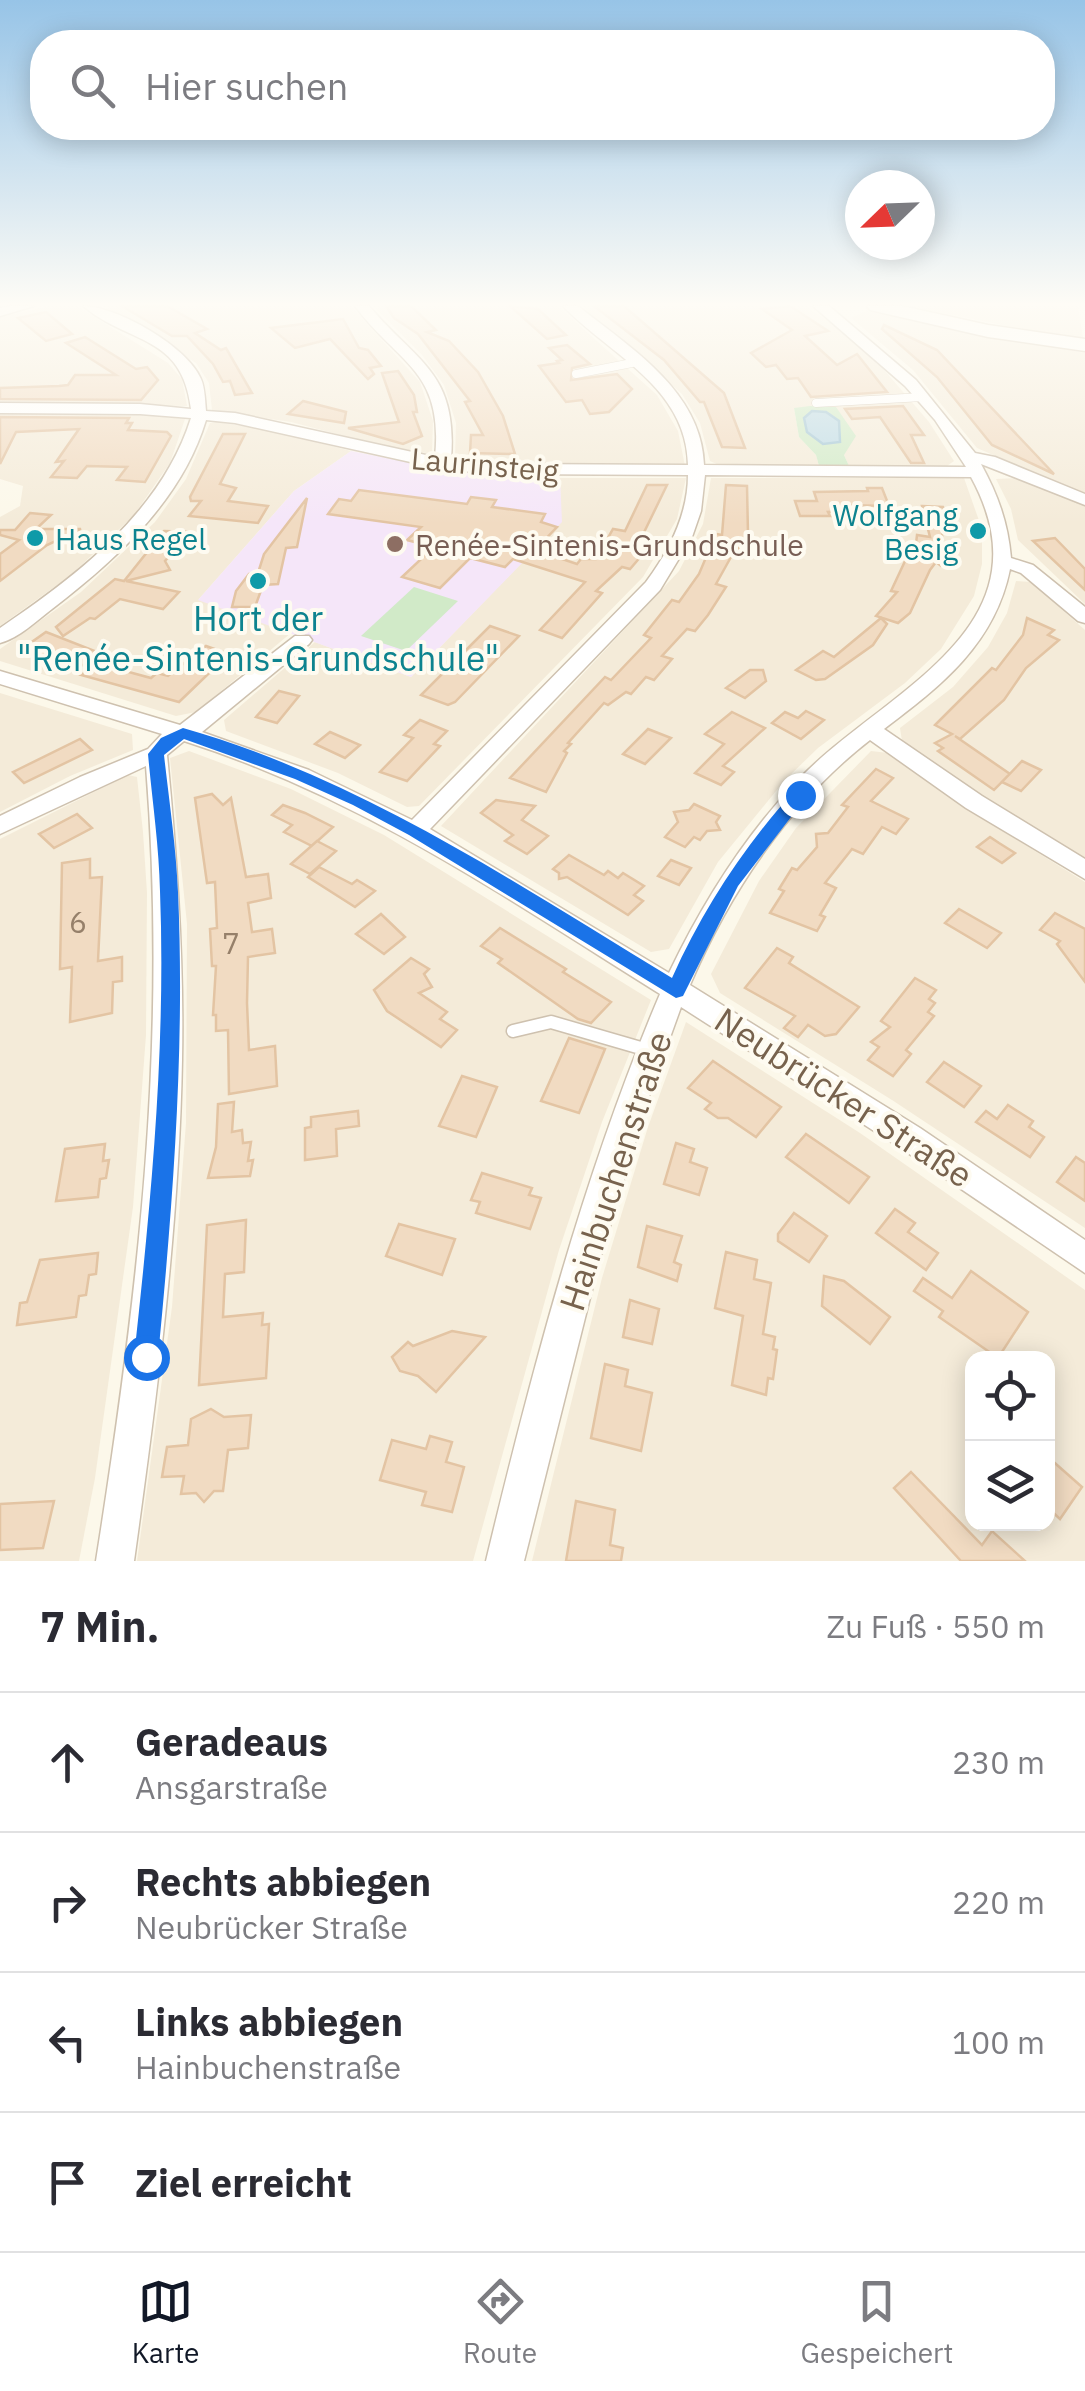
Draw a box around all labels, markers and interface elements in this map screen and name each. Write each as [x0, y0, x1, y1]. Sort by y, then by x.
search box [30, 30, 1055, 140]
icon: search [65, 58, 120, 113]
text: Hier suchen [145, 61, 348, 110]
north arrow [845, 170, 935, 260]
street label: Laurinsteig [409, 438, 561, 490]
place label: Wolfgang Besig [833, 495, 958, 568]
place label: Haus Regel [55, 519, 206, 558]
marker: Wolfgang Besig [967, 520, 989, 542]
place label: Renée-Sintenis-Grundschule [415, 525, 804, 564]
marker: Haus Regel [24, 527, 46, 549]
marker: Renée-Sintenis-Grundschule [384, 533, 406, 555]
marker: Hort der "Renée-Sintenis-Grundschule" [247, 570, 269, 592]
place label: Hort der "Renée-Sintenis-Grundschule" [17, 595, 499, 681]
route end [778, 773, 824, 819]
house number: 6 [69, 902, 87, 941]
house number: 7 [222, 923, 240, 962]
street label: Neubrücker Straße [706, 996, 982, 1198]
street label: Hainbuchenstraße [548, 1026, 682, 1316]
route start [124, 1335, 170, 1381]
map controls [965, 1351, 1055, 1531]
button: locate [965, 1351, 1055, 1441]
button: layers [965, 1441, 1055, 1531]
text: 7 Min. [40, 1599, 160, 1654]
text: Zu Fuß · 550 m [827, 1605, 1045, 1647]
text: Geradeaus [135, 1717, 328, 1766]
icon: ahead [40, 1735, 95, 1790]
text: 230 m [952, 1741, 1045, 1783]
text: Ansgarstraße [135, 1766, 328, 1808]
text: Rechts abbiegen [135, 1857, 431, 1906]
icon: right [40, 1875, 95, 1930]
text: 220 m [952, 1881, 1045, 1923]
text: Neubrücker Straße [135, 1906, 408, 1948]
text: Links abbiegen [135, 1997, 403, 2046]
icon: left [40, 2015, 95, 2070]
text: 100 m [952, 2021, 1045, 2063]
text: Hainbuchenstraße [135, 2046, 401, 2088]
icon: arrive [40, 2155, 95, 2210]
text: Ziel erreicht [135, 2158, 352, 2207]
tab: Karte [132, 2274, 199, 2371]
tab: Route [463, 2274, 537, 2371]
tab: Gespeichert [801, 2274, 953, 2371]

